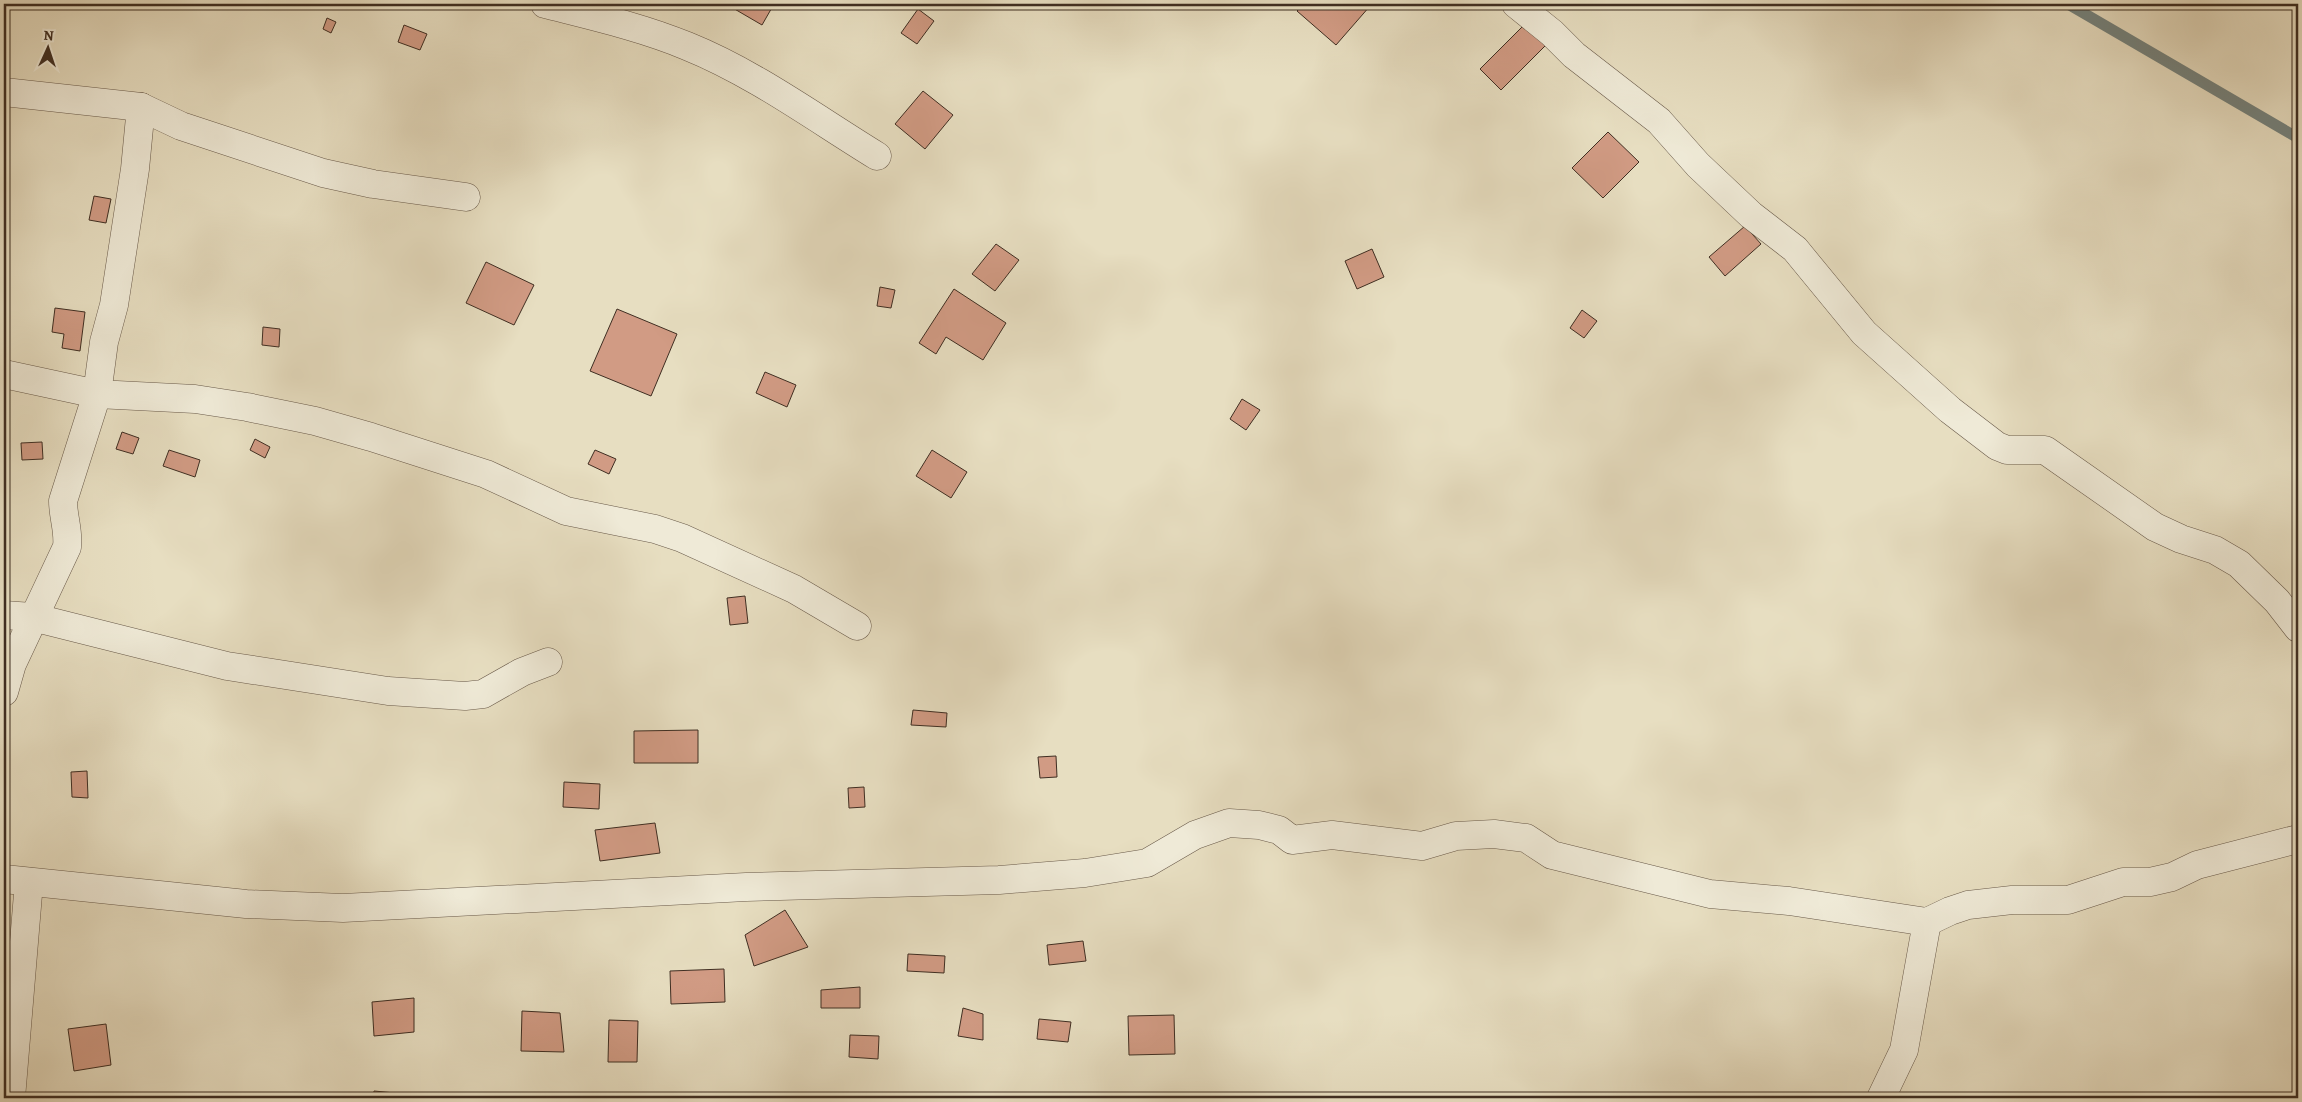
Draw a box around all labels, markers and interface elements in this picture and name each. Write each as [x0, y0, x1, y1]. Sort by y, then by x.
north arrow [22, 22, 72, 72]
text: N [43, 26, 54, 45]

